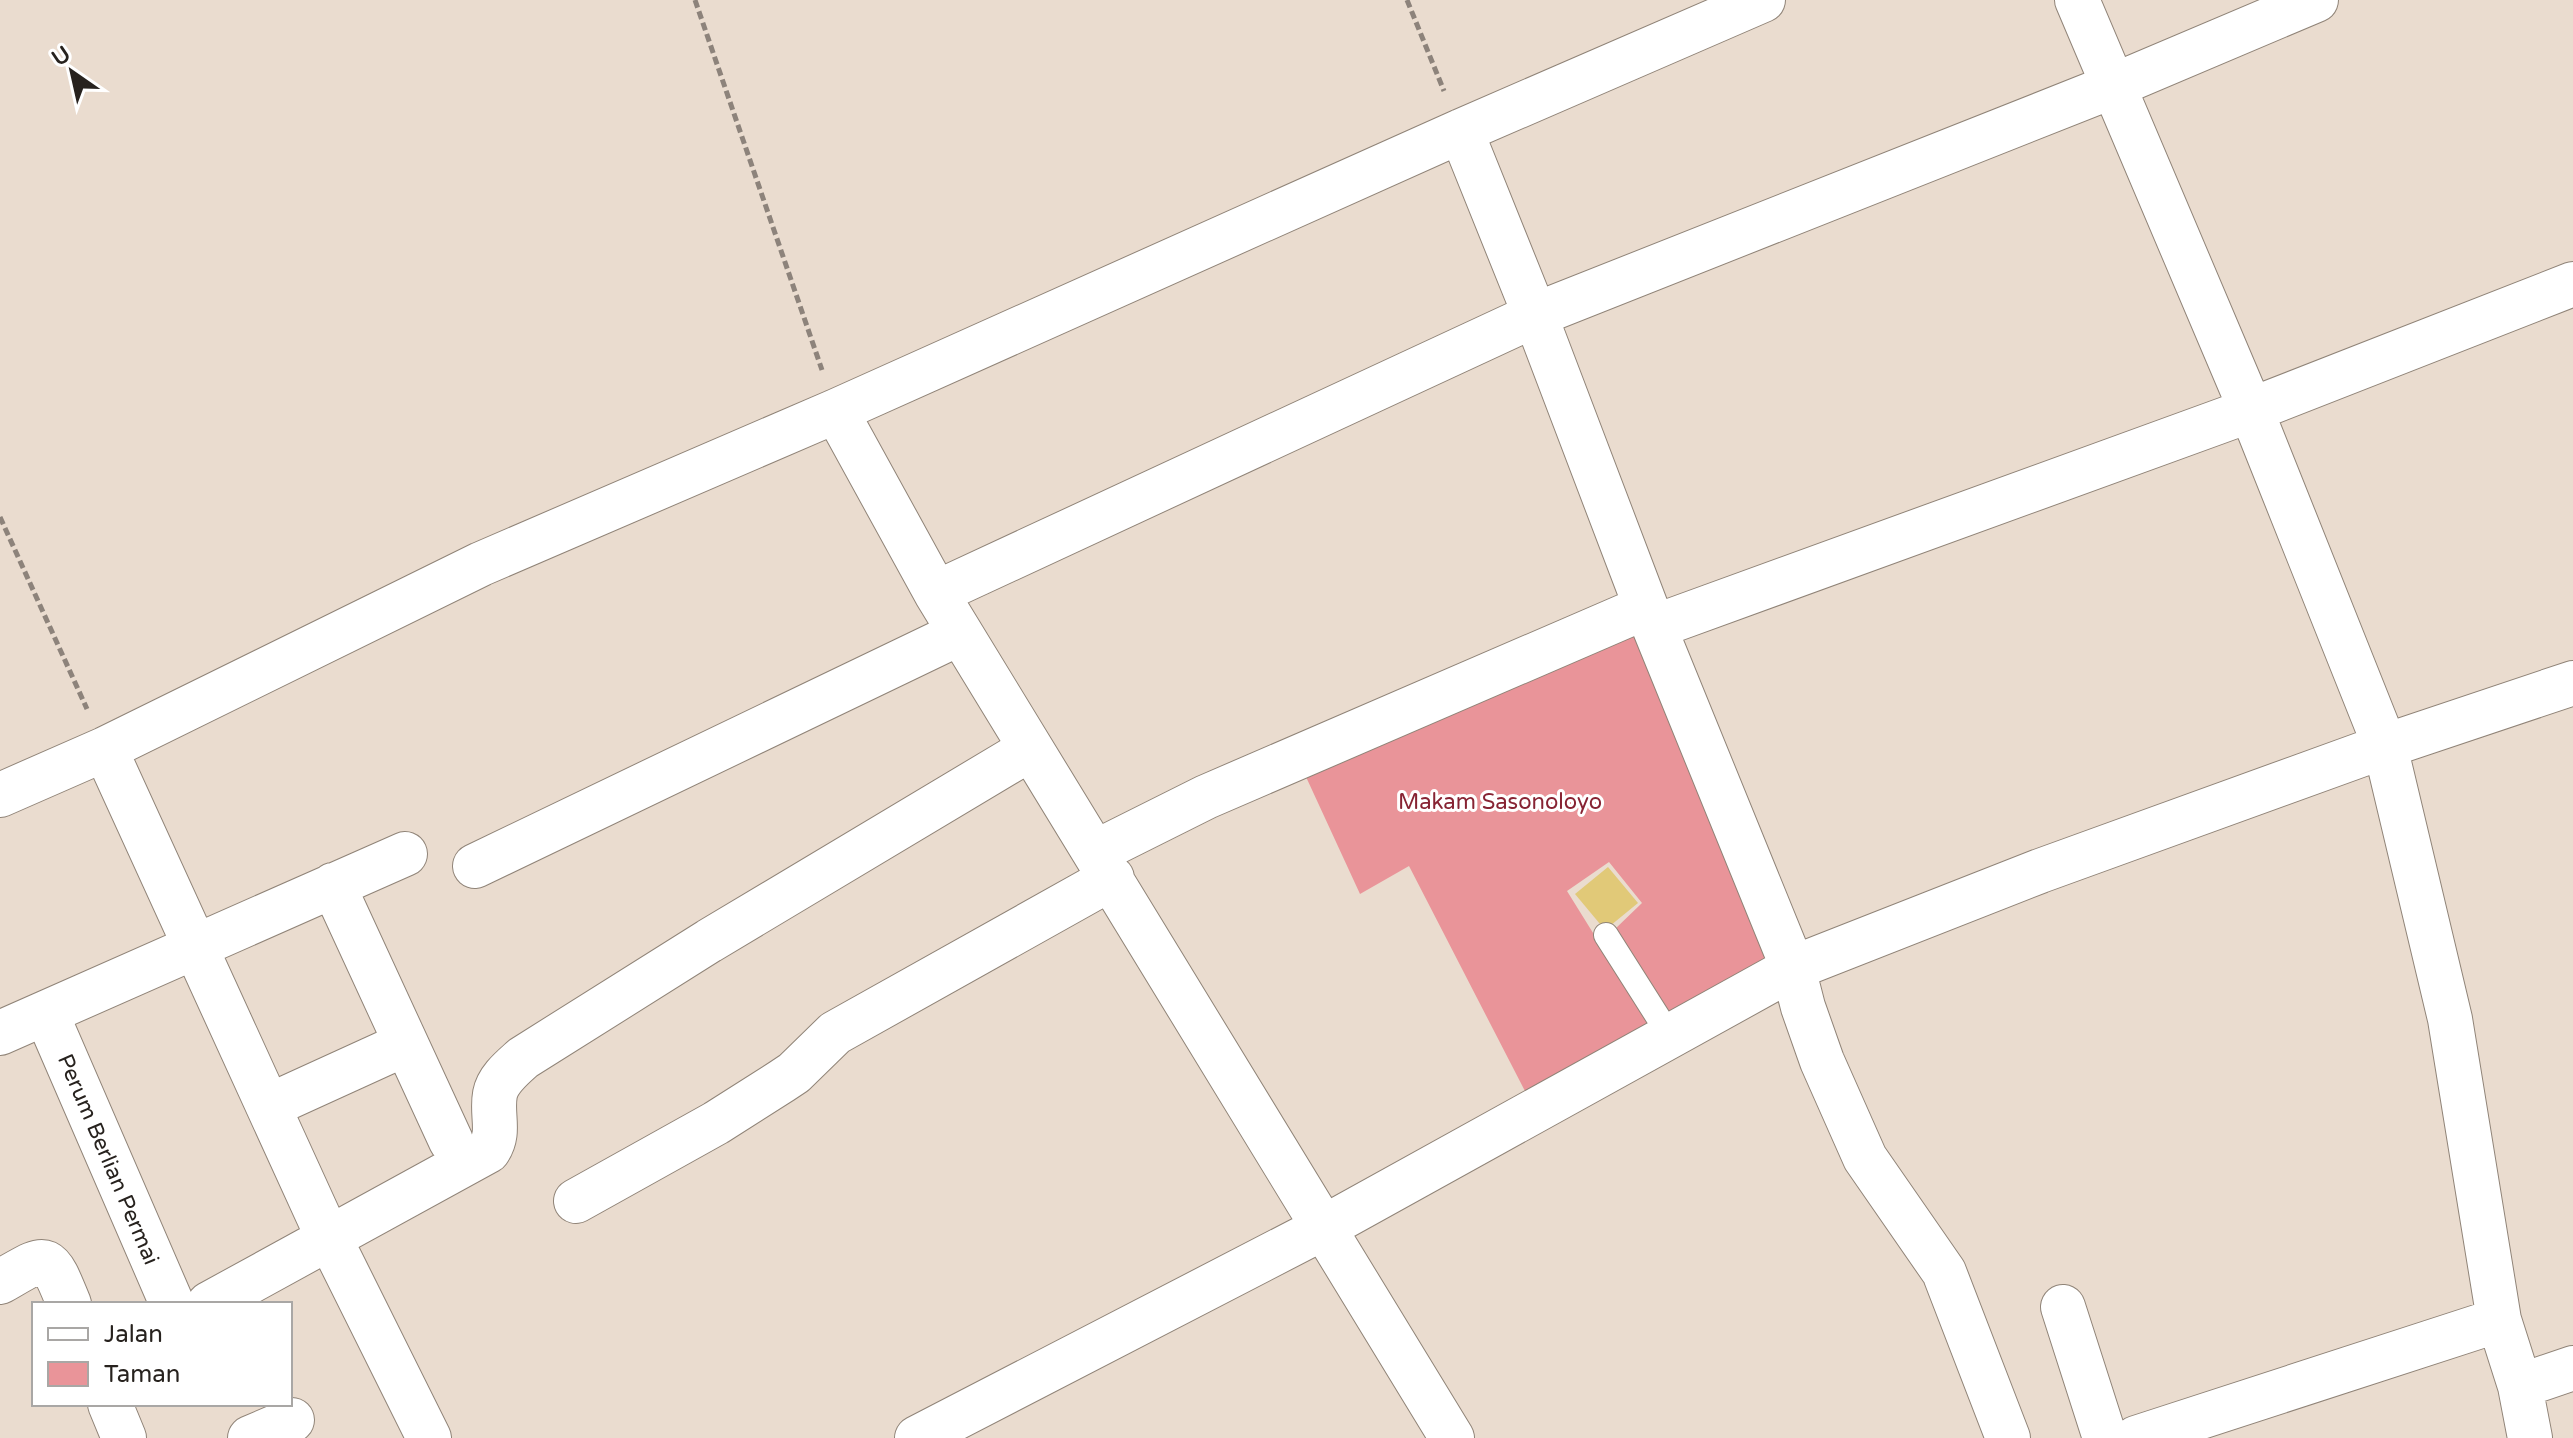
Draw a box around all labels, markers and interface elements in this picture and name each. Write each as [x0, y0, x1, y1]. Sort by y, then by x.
north arrow [32, 32, 112, 112]
text: U [47, 41, 76, 72]
park label: Makam Sasonoloyo [1398, 789, 1602, 815]
street label: Perum Berlian Permai [52, 1050, 164, 1269]
legend [32, 1302, 292, 1406]
text: Jalan [104, 1320, 163, 1349]
text: Taman [104, 1360, 180, 1389]

